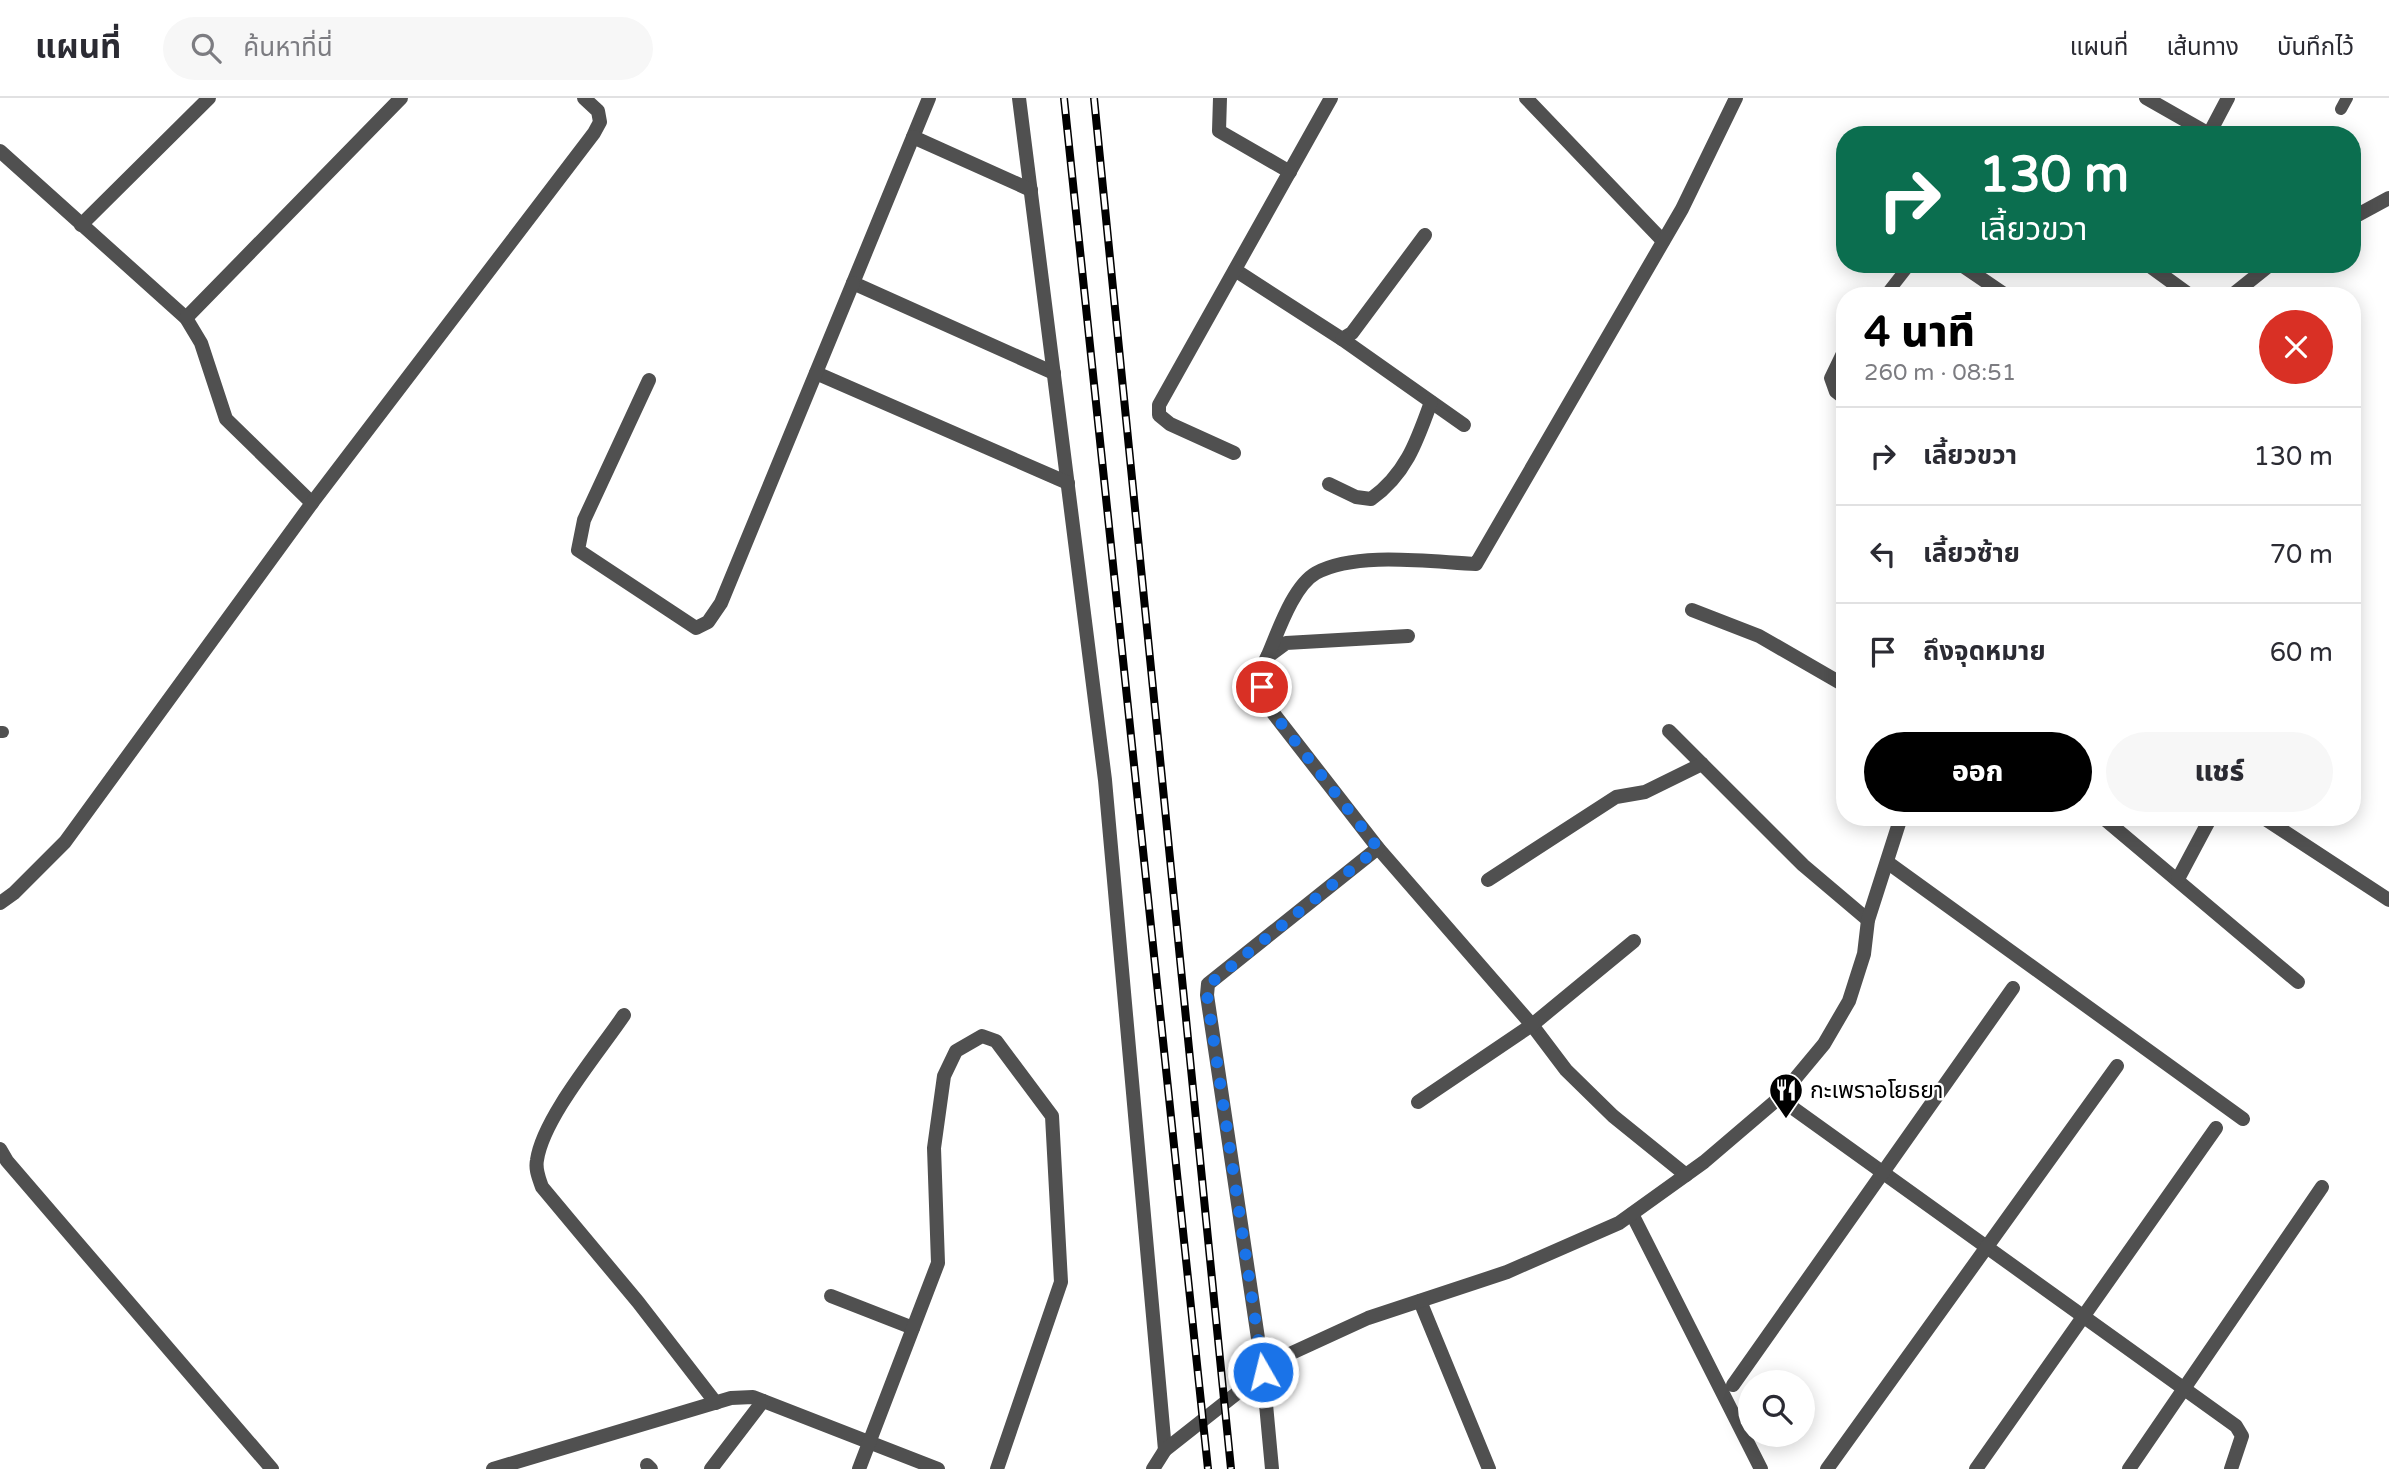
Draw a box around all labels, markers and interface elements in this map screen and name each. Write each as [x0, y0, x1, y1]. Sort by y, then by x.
search box [163, 17, 653, 80]
text: แผนที่ [35, 28, 121, 67]
icon: search [187, 29, 225, 67]
text: ค้นหาที่นี่ [243, 32, 333, 63]
text: แผนที่ [2070, 33, 2128, 62]
text: เส้นทาง [2166, 33, 2239, 62]
text: บันทึกไว้ [2277, 33, 2354, 62]
text: 130 m [1979, 146, 2129, 205]
icon: right [1864, 154, 1955, 245]
text: เลี้ยวขวา [1979, 211, 2087, 249]
text: 4 นาที [1864, 307, 1975, 358]
button: close [2259, 310, 2333, 384]
text: 260 m · 08:51 [1864, 359, 2016, 387]
icon: right [1864, 437, 1902, 475]
text: เลี้ยวขวา [1923, 440, 2017, 471]
text: 130 m [2253, 441, 2333, 472]
icon: left [1864, 535, 1902, 573]
text: เลี้ยวซ้าย [1923, 538, 2020, 569]
text: 70 m [2270, 539, 2333, 570]
icon: arrive [1864, 633, 1902, 671]
text: ถึงจุดหมาย [1923, 636, 2046, 667]
text: 60 m [2270, 637, 2333, 668]
pin [1232, 657, 1292, 717]
icon: arrive [1243, 668, 1281, 706]
button: ออก [1864, 732, 2092, 812]
button: แชร์ [2106, 732, 2333, 812]
restaurant icon: กะเพราอโยธยา [1767, 1071, 1805, 1120]
place label: กะเพราอโยธยา [1810, 1077, 1943, 1105]
position arrow [1226, 1335, 1300, 1409]
map controls [1738, 1370, 1815, 1447]
button: search [1738, 1370, 1815, 1447]

